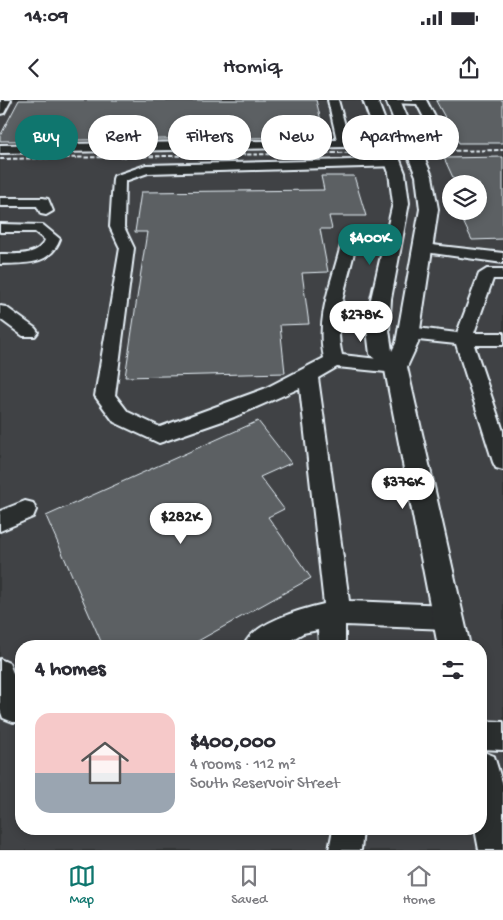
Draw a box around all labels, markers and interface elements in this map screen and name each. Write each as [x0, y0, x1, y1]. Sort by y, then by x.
text: 14:09 [25, 6, 68, 29]
icon: back [20, 54, 48, 82]
icon: share [455, 54, 483, 82]
text: Homiq [223, 55, 280, 81]
chip: Buy [15, 115, 78, 160]
chip: Rent [88, 115, 158, 160]
chip: Filters [168, 115, 251, 160]
chip: New [261, 115, 332, 160]
chip: Apartment [342, 115, 459, 160]
map controls [442, 175, 487, 220]
button: layers [442, 175, 487, 220]
pin: $400K [335, 224, 405, 266]
text: $400K [349, 230, 391, 249]
pin: $278K [326, 300, 396, 343]
text: $278K [341, 307, 381, 326]
pin: $376K [368, 468, 438, 510]
text: $376K [383, 474, 423, 493]
pin: $282K [146, 502, 216, 545]
text: $282K [161, 509, 201, 528]
icon: filters [439, 656, 467, 684]
text: 4 homes [35, 658, 106, 683]
text: $400,000 [190, 731, 276, 756]
icon: home [75, 733, 135, 793]
text: 4 rooms · 112 m² [190, 756, 296, 775]
text: South Reservoir Street [190, 775, 340, 794]
tab: Map [68, 862, 96, 909]
tab: Saved [231, 862, 267, 909]
tab: Home [403, 862, 435, 909]

